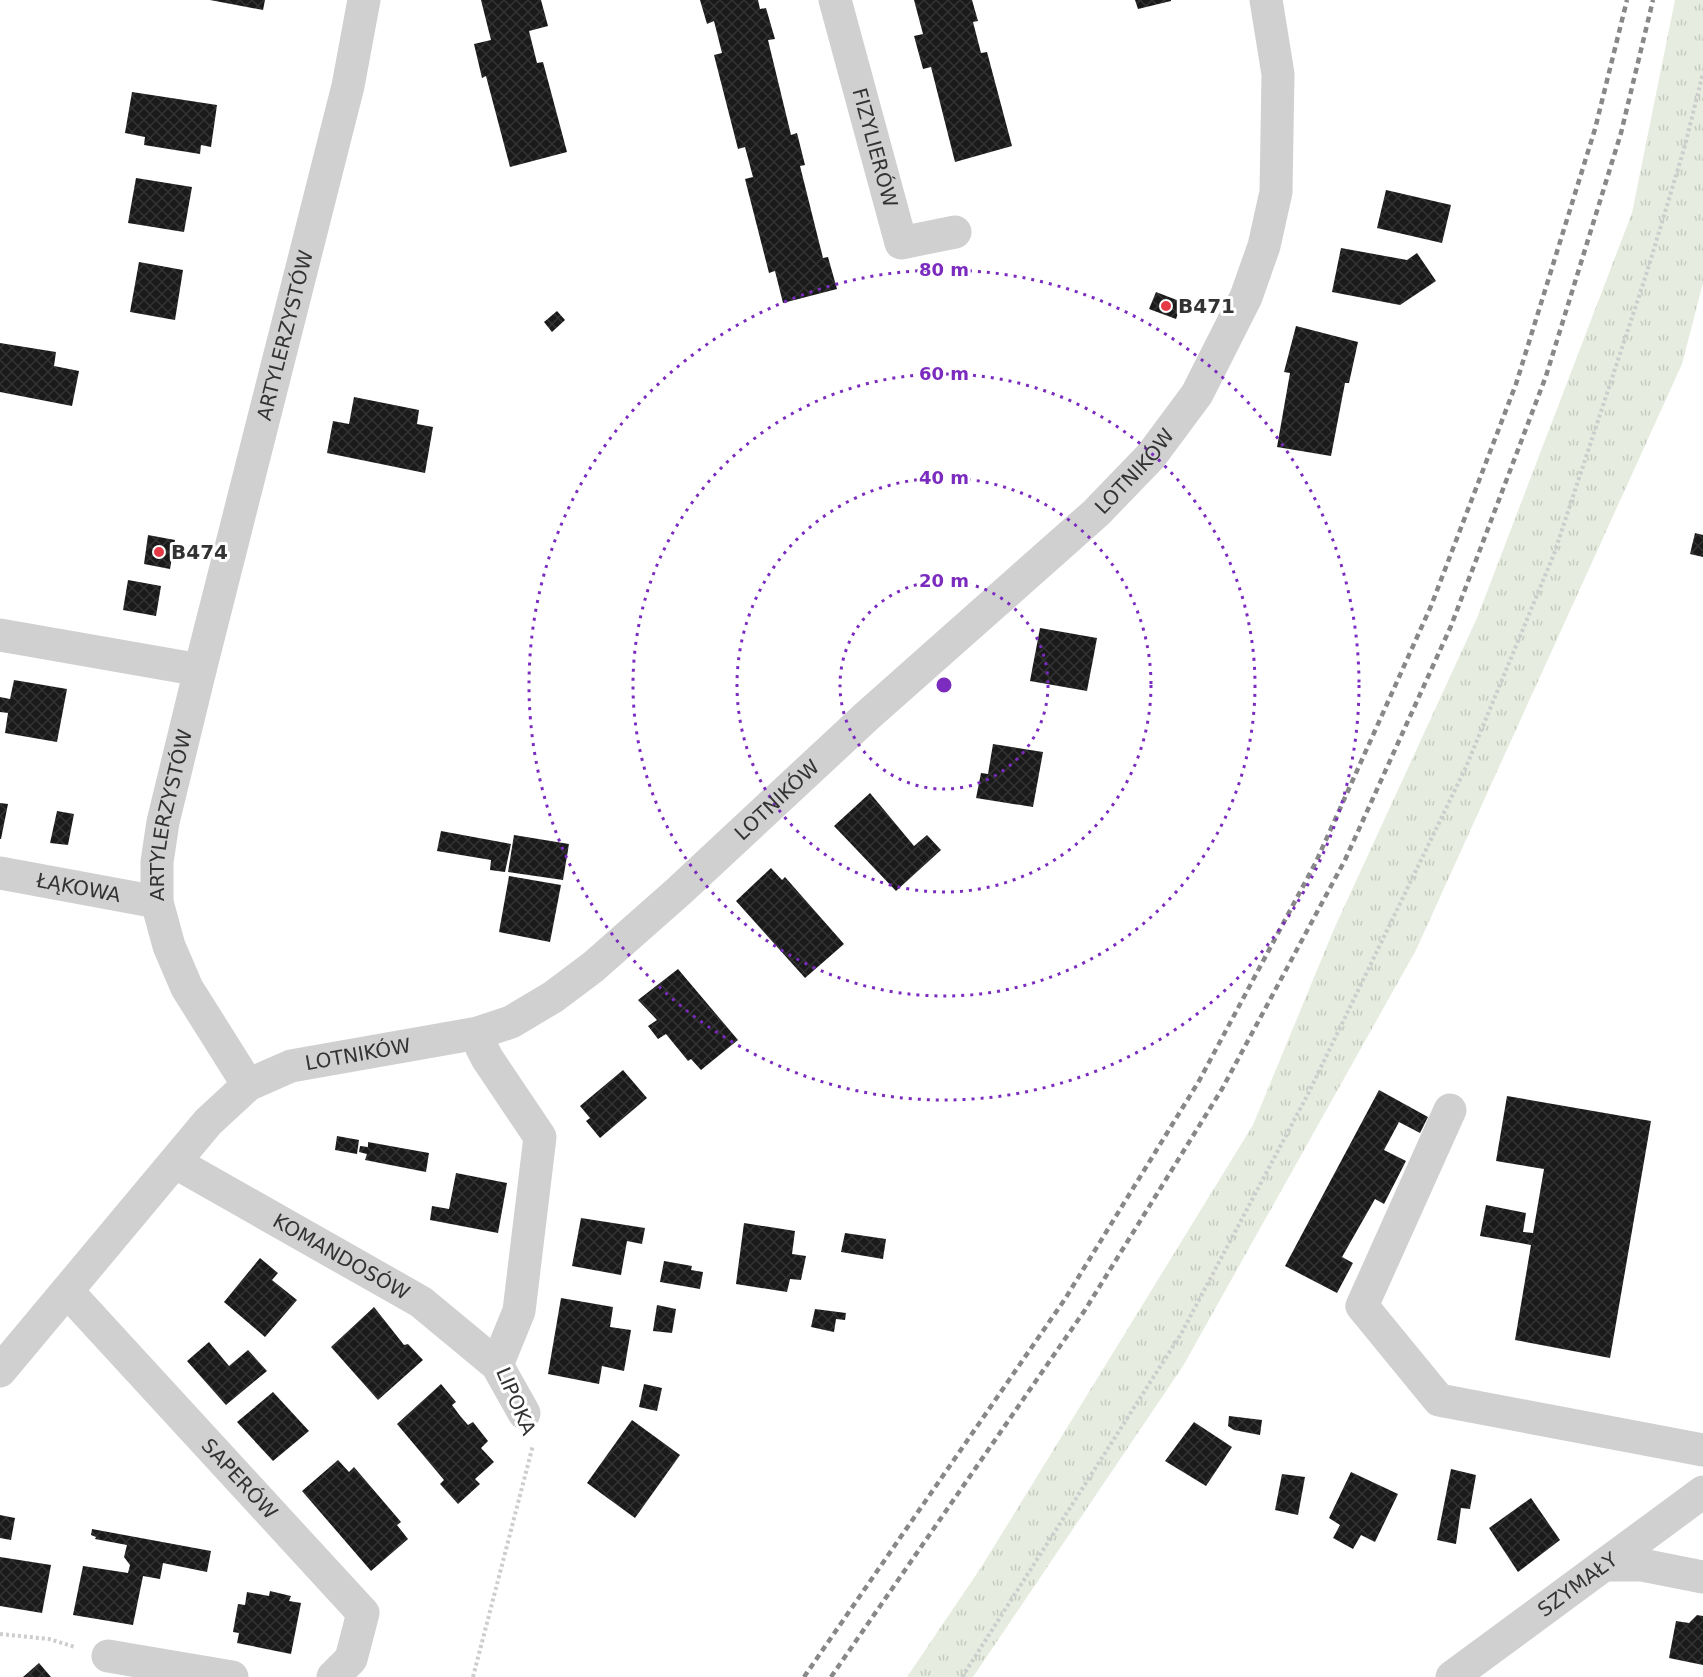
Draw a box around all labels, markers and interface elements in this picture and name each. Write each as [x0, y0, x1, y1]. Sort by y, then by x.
street label: FIZYLIERÓW [847, 85, 903, 210]
street label: ARTYLERZYSTÓW [252, 248, 318, 423]
text: 80 m [919, 259, 969, 280]
place label: B471 [1178, 294, 1235, 318]
marker: B471 [1159, 299, 1173, 313]
text: 60 m [919, 363, 969, 384]
street label: LOTNIKÓW [1090, 424, 1179, 519]
text: 40 m [919, 467, 969, 488]
place label: B474 [171, 540, 228, 564]
marker: B474 [152, 545, 166, 559]
text: 20 m [919, 570, 969, 591]
centre of rings [934, 675, 954, 695]
street label: ARTYLERZYSTÓW [145, 727, 197, 901]
street label: LOTNIKÓW [730, 755, 824, 845]
street label: ŁĄKOWA [34, 868, 123, 907]
street label: LOTNIKÓW [303, 1033, 413, 1075]
street label: KOMANDOSÓW [269, 1209, 414, 1305]
street label: LIPOKA [491, 1363, 541, 1439]
street label: SAPERÓW [197, 1433, 283, 1524]
street label: SZYMAŁY [1533, 1547, 1623, 1622]

